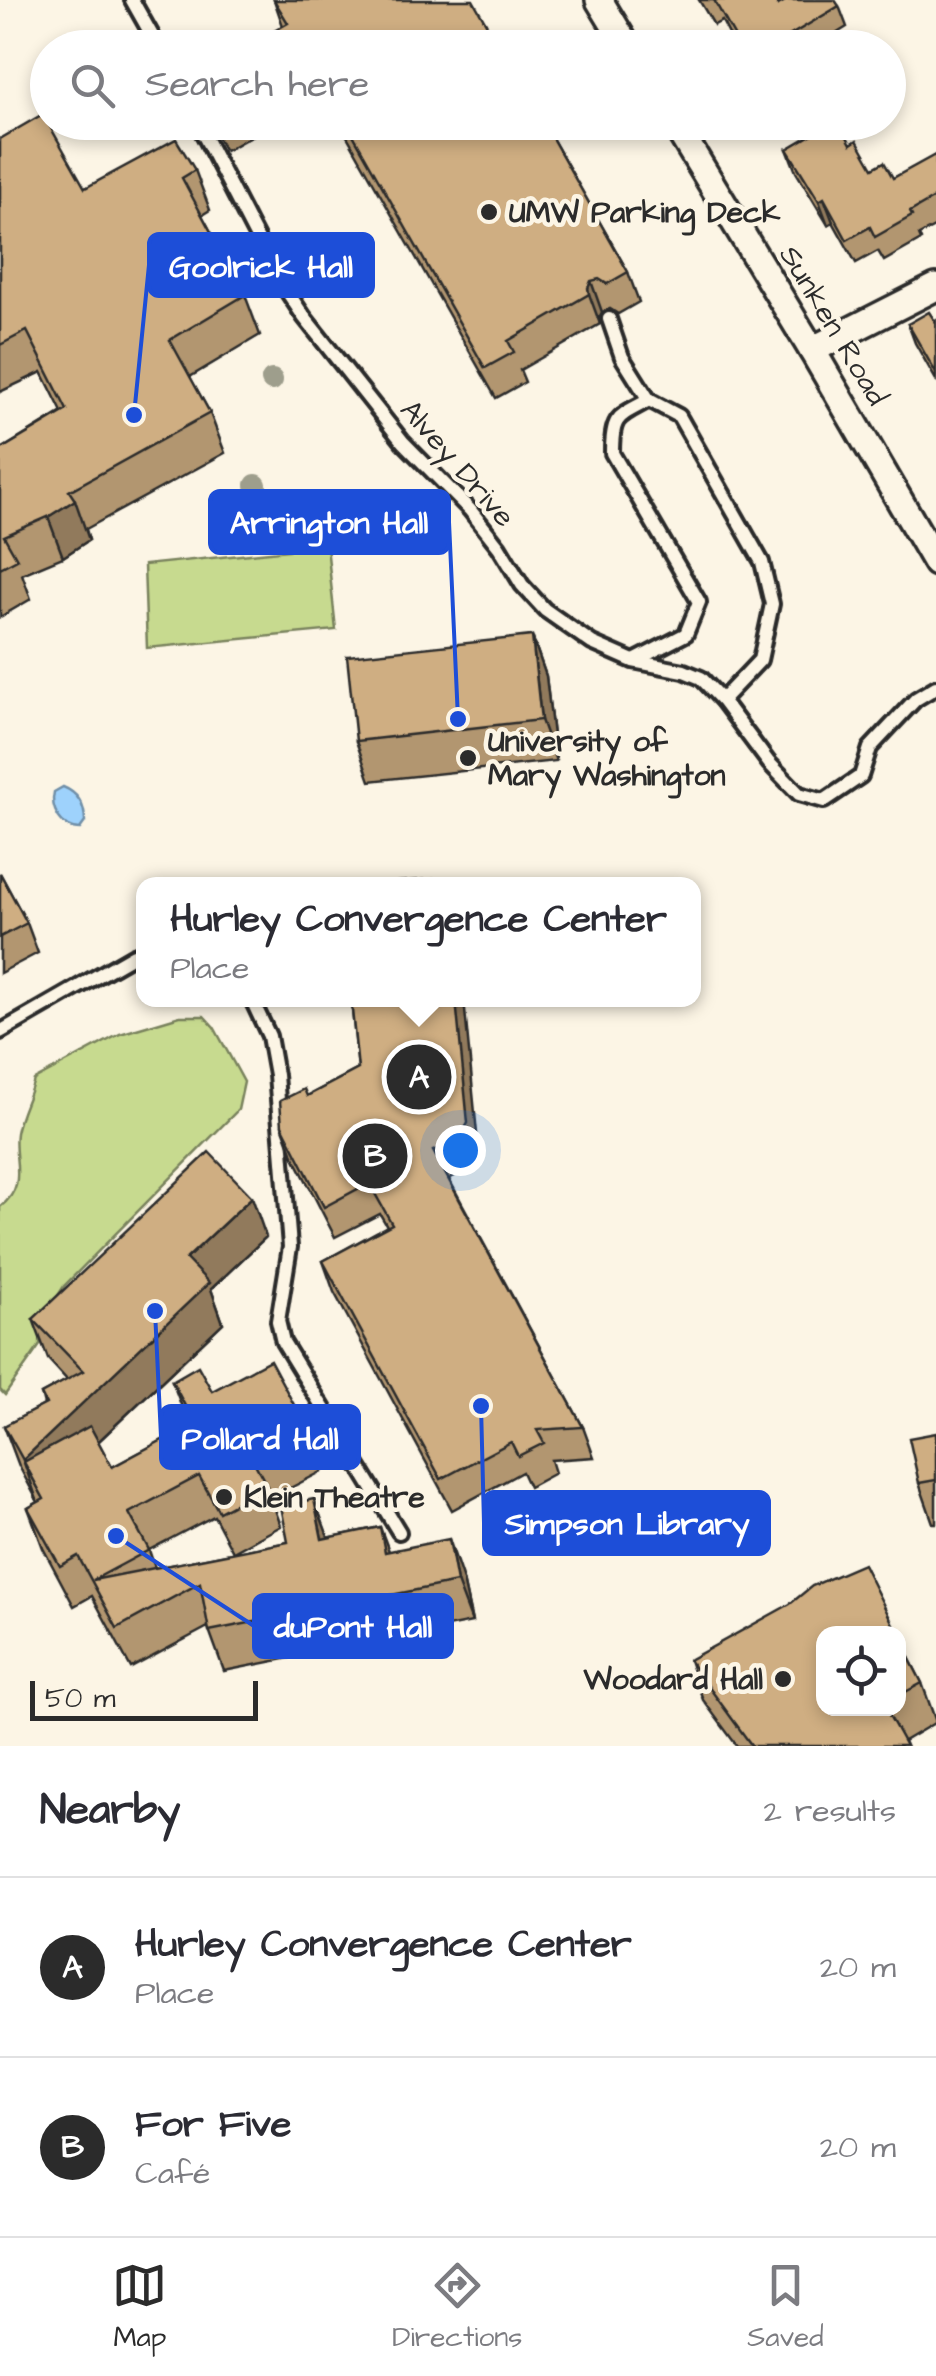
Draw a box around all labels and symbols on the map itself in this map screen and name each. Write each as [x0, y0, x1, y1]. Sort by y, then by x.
place label: UMW Parking Deck [509, 192, 781, 236]
marker: UMW Parking Deck [478, 201, 500, 223]
callout: Goolrick Hall [149, 234, 373, 296]
street label: Sunken Road [769, 238, 898, 414]
text: Goolrick Hall [169, 245, 353, 290]
street label: Alvey Drive [389, 391, 524, 537]
callout: Arrington Hall [210, 491, 449, 553]
text: Arrington Hall [230, 501, 428, 547]
place label: University of Mary Washington [488, 721, 726, 799]
marker: University of Mary Washington [457, 747, 479, 769]
pin: A [386, 1040, 452, 1114]
pin: B [342, 1118, 408, 1194]
your location [435, 1125, 486, 1176]
callout: Pollard Hall [161, 1406, 359, 1468]
text: Pollard Hall [181, 1417, 339, 1462]
place label: Klein Theatre [244, 1477, 425, 1519]
marker: Klein Theatre [213, 1486, 235, 1508]
callout: Simpson Library [484, 1492, 769, 1554]
text: Simpson Library [503, 1502, 750, 1548]
callout: duPont Hall [254, 1595, 452, 1657]
text: duPont Hall [273, 1605, 432, 1650]
place label: Woodard Hall [583, 1659, 763, 1701]
marker: Woodard Hall [772, 1668, 794, 1690]
scale bar [30, 1676, 258, 1720]

